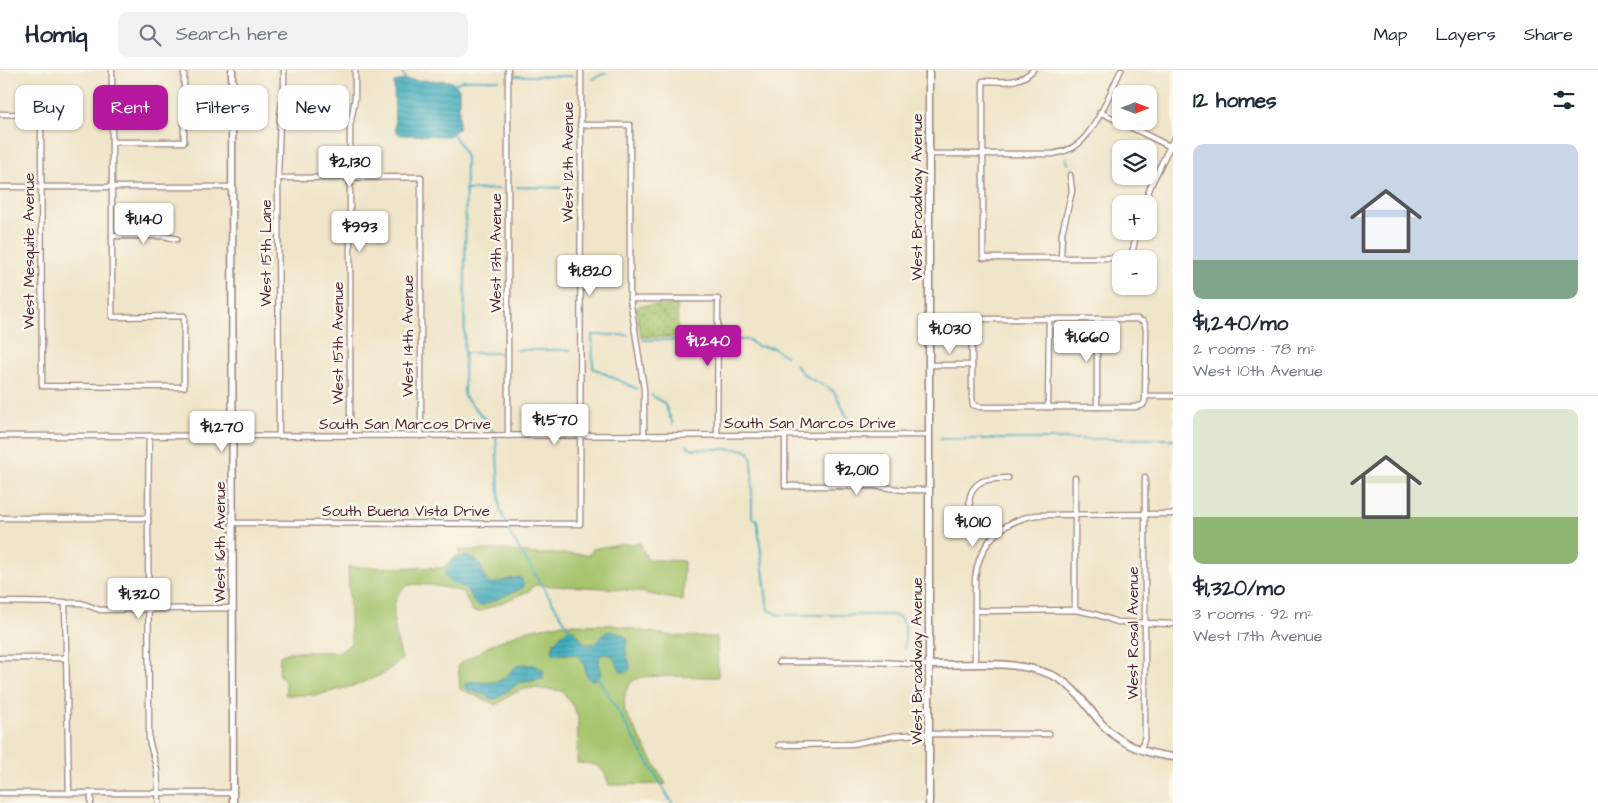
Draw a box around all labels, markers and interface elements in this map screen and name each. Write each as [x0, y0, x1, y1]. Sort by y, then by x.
search box [118, 12, 468, 57]
text: Homiq [25, 18, 88, 52]
icon: search [136, 21, 164, 49]
text: Search here [176, 21, 288, 48]
text: Map [1373, 22, 1407, 47]
text: Layers [1435, 22, 1496, 47]
text: Share [1524, 22, 1573, 47]
chip: Buy [15, 85, 83, 130]
chip: Rent [93, 85, 168, 130]
chip: Filters [178, 85, 268, 130]
chip: New [278, 85, 349, 130]
north arrow [1112, 85, 1158, 130]
map controls [1112, 85, 1157, 295]
text: 12 homes [1193, 86, 1277, 115]
icon: filters [1550, 86, 1578, 114]
street label: West 12th Avenue [558, 102, 579, 222]
street label: West Broadway Avenue [907, 113, 929, 281]
button: layers [1112, 140, 1157, 185]
pin: $2,130 [309, 146, 391, 188]
text: $2,130 [329, 151, 371, 173]
street label: West Mesquite Avenue [19, 173, 40, 329]
icon: home [1341, 176, 1431, 266]
street label: West 13th Avenue [486, 193, 507, 313]
button: + [1112, 195, 1157, 240]
street label: West 15th Lane [256, 199, 277, 307]
pin: $1,140 [103, 202, 185, 245]
text: $1,140 [126, 208, 162, 230]
pin: $993 [330, 210, 390, 253]
text: $993 [342, 216, 378, 238]
button: − [1112, 250, 1157, 295]
pin: $1,820 [549, 254, 631, 297]
text: $1,820 [568, 260, 612, 282]
street label: West 14th Avenue [398, 275, 419, 397]
street label: West 15th Avenue [328, 282, 349, 404]
text: $1,240/mo [1193, 309, 1288, 338]
pin: $1,030 [909, 312, 991, 355]
text: $1,030 [929, 318, 971, 340]
pin: $1,660 [1046, 320, 1128, 363]
pin: $1,240 [667, 324, 749, 367]
text: $1,660 [1065, 326, 1109, 348]
text: $1,240 [686, 330, 730, 352]
text: 2 rooms · 78 m² [1193, 338, 1316, 360]
text: West 10th Avenue [1193, 360, 1323, 382]
pin: $1,570 [514, 404, 596, 446]
text: $1,570 [532, 409, 578, 431]
pin: $1,270 [181, 410, 263, 453]
street label: South San Marcos Drive [724, 413, 896, 434]
street label: South San Marcos Drive [319, 414, 491, 435]
text: $1,270 [201, 416, 243, 438]
icon: home [1341, 442, 1431, 532]
pin: $2,010 [816, 454, 898, 496]
text: $2,010 [835, 459, 879, 481]
street label: West 16th Avenue [210, 481, 231, 603]
street label: South Buena Vista Drive [322, 501, 490, 522]
pin: $1,010 [932, 506, 1014, 548]
text: $1,010 [955, 511, 991, 533]
street label: West Rosal Avenue [1123, 566, 1144, 700]
text: $1,320/mo [1193, 574, 1285, 603]
street label: West Broadway Avenue [907, 577, 929, 745]
pin: $1,320 [98, 578, 180, 620]
text: $1,320 [118, 583, 160, 605]
text: 3 rooms · 92 m² [1193, 603, 1313, 625]
text: West 17th Avenue [1193, 625, 1322, 647]

